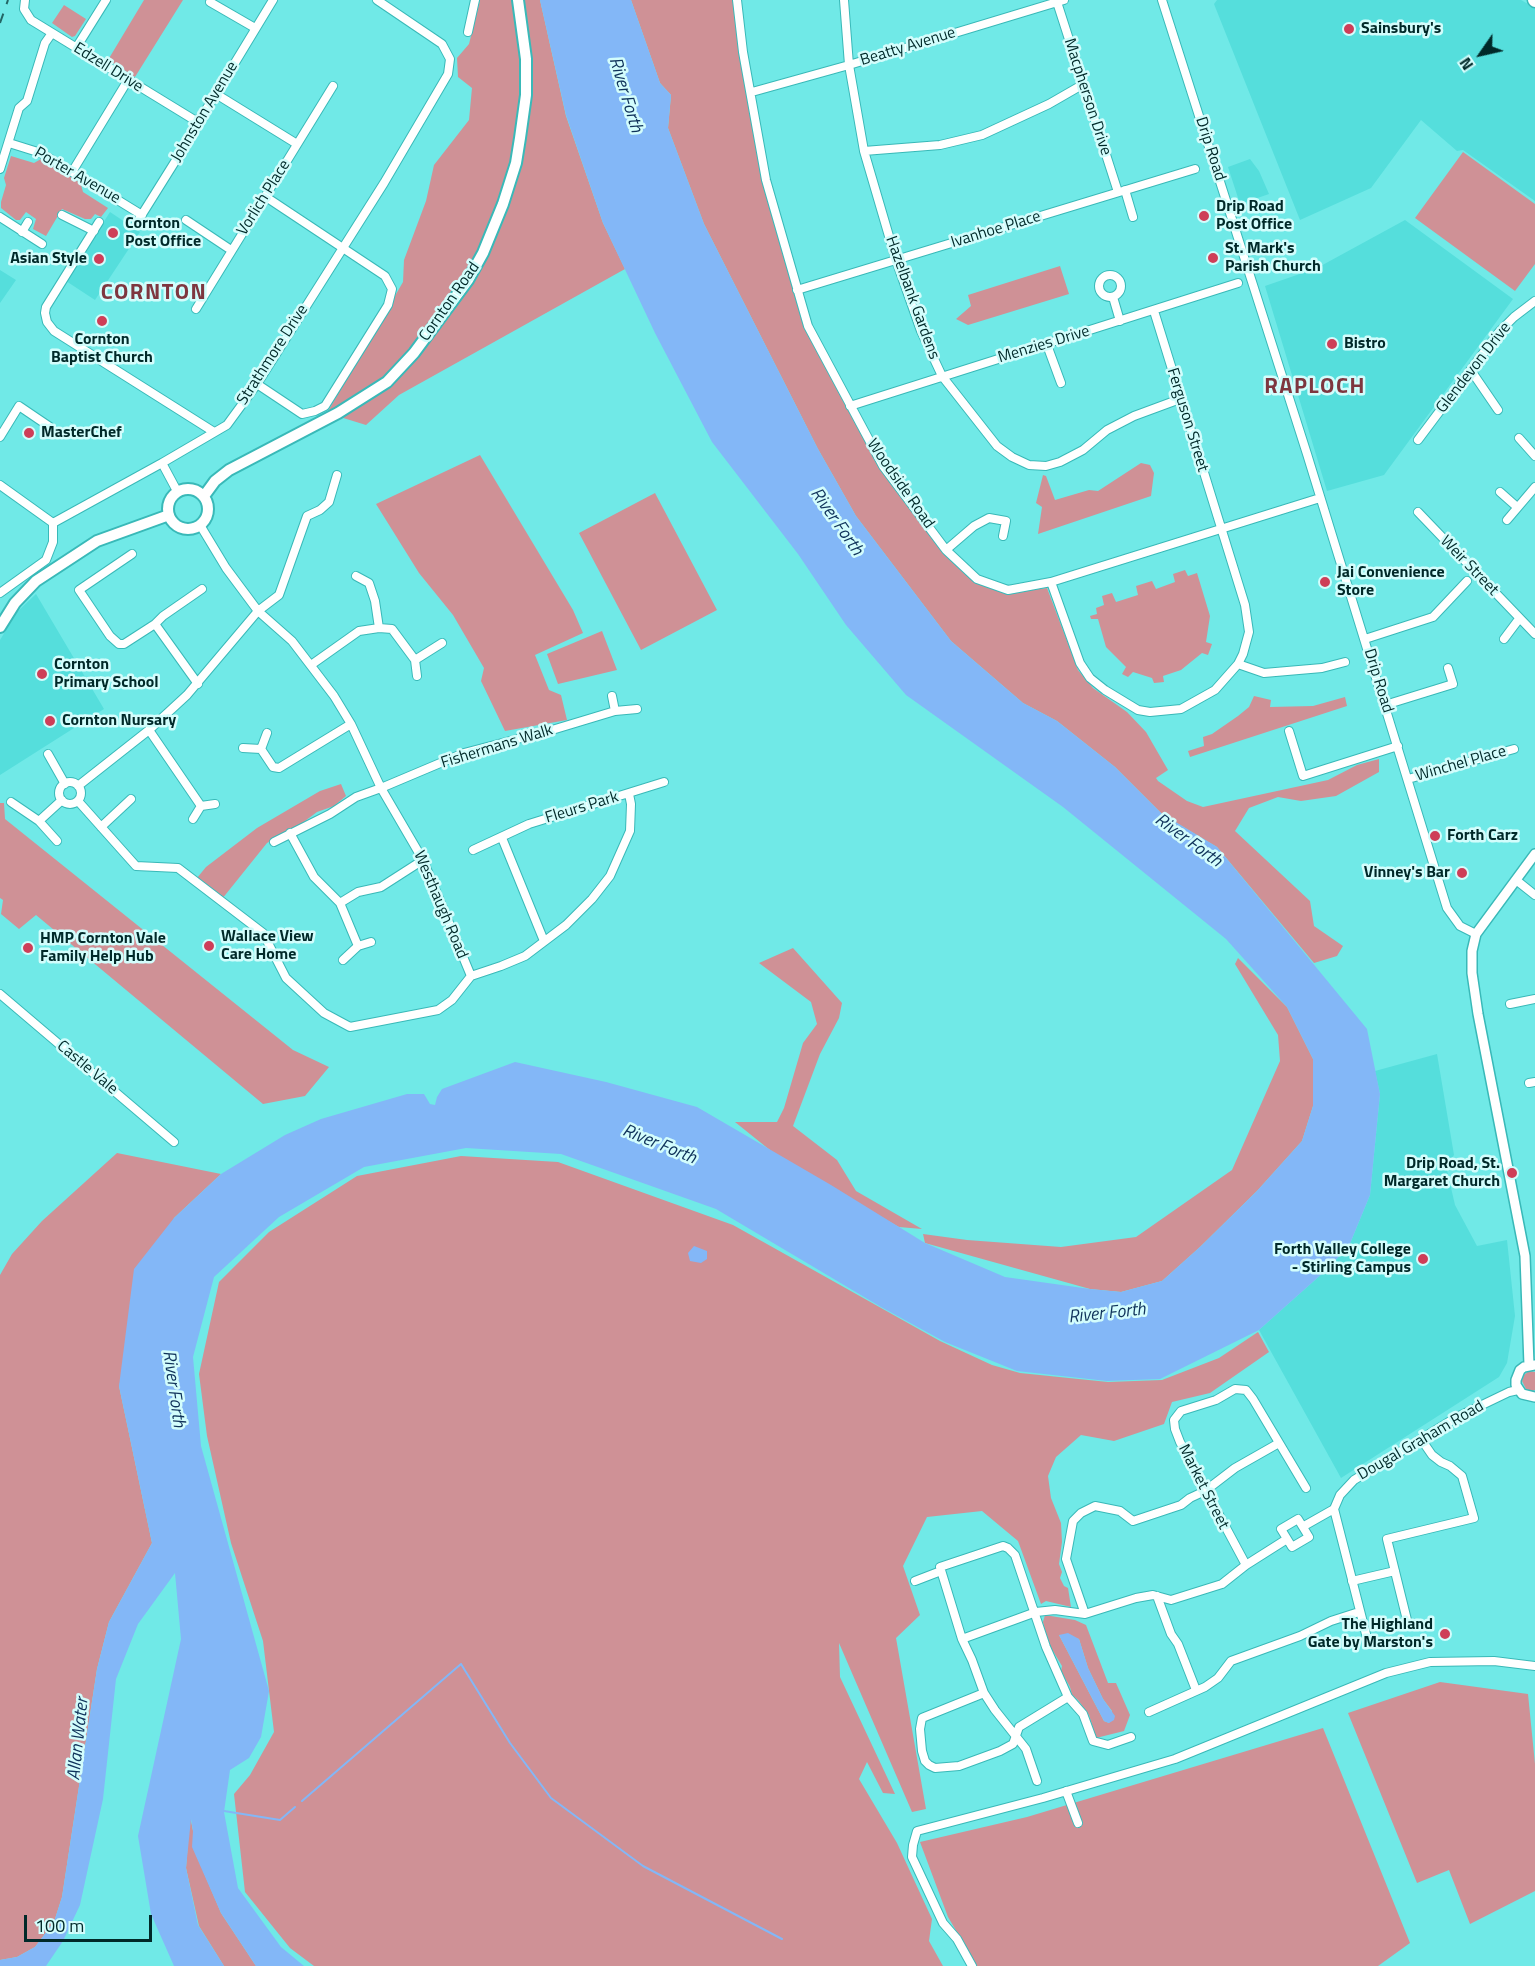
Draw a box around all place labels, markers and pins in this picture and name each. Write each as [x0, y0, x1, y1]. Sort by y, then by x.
place label: Sainsbury's [1361, 19, 1441, 39]
marker: Sainsbury's [1342, 22, 1356, 36]
place label: Drip Road Post Office [1216, 197, 1292, 235]
marker: Drip Road Post Office [1197, 209, 1211, 223]
place label: Cornton Post Office [125, 214, 201, 252]
marker: Cornton Post Office [106, 226, 120, 240]
place label: St. Mark's Parish Church [1225, 239, 1321, 277]
place label: Asian Style [10, 249, 87, 269]
marker: St. Mark's Parish Church [1206, 251, 1220, 265]
marker: Asian Style [92, 252, 106, 266]
marker: Cornton Baptist Church [95, 314, 109, 328]
place label: Cornton Baptist Church [51, 330, 153, 368]
place label: Bistro [1344, 334, 1386, 354]
marker: Bistro [1325, 337, 1339, 351]
place label: MasterChef [41, 423, 122, 443]
marker: MasterChef [22, 426, 36, 440]
place label: Jai Convenience Store [1337, 563, 1445, 601]
marker: Jai Convenience Store [1318, 575, 1332, 589]
place label: Cornton Primary School [54, 655, 159, 693]
marker: Cornton Primary School [35, 667, 49, 681]
place label: Cornton Nursary [62, 711, 176, 731]
marker: Cornton Nursary [43, 714, 57, 728]
place label: Forth Carz [1447, 826, 1518, 846]
marker: Forth Carz [1428, 829, 1442, 843]
place label: Vinney's Bar [1364, 863, 1450, 883]
marker: Vinney's Bar [1455, 866, 1469, 880]
place label: Wallace View Care Home [221, 927, 314, 965]
place label: HMP Cornton Vale Family Help Hub [40, 929, 166, 967]
marker: Wallace View Care Home [202, 939, 216, 953]
marker: HMP Cornton Vale Family Help Hub [21, 941, 35, 955]
place label: Drip Road, St. Margaret Church [1384, 1154, 1500, 1192]
marker: Drip Road, St. Margaret Church [1505, 1166, 1519, 1180]
place label: Forth Valley College - Stirling Campus [1274, 1240, 1411, 1278]
marker: Forth Valley College - Stirling Campus [1416, 1252, 1430, 1266]
place label: The Highland Gate by Marston's [1308, 1615, 1433, 1653]
marker: The Highland Gate by Marston's [1438, 1627, 1452, 1641]

